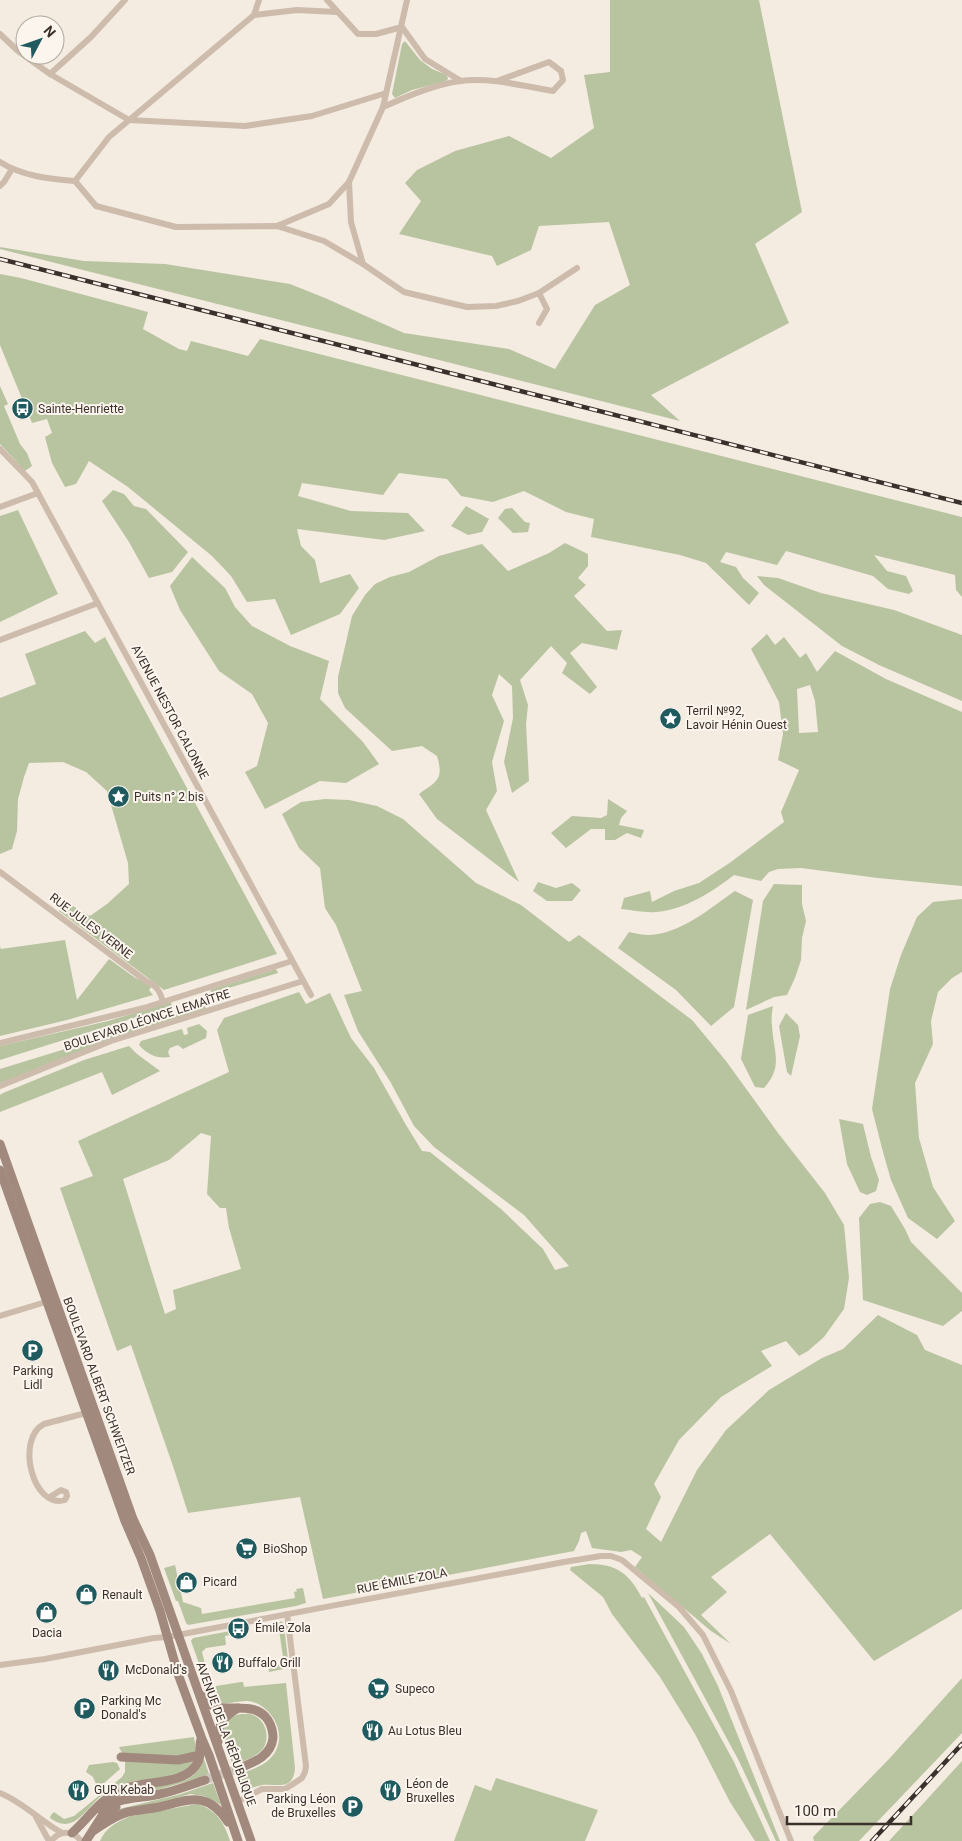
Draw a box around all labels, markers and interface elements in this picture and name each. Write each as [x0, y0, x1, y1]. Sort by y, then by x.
north arrow [15, 15, 65, 65]
text: N [41, 22, 59, 40]
bus stop icon: Sainte-Henriette [10, 397, 34, 421]
place label: Sainte-Henriette [38, 402, 124, 416]
street label: AVENUE NESTOR CALONNE [129, 643, 211, 782]
place label: Terril №92, Lavoir Hénin Ouest [686, 704, 787, 732]
place icon: Terril №92, Lavoir Hénin Ouest [658, 706, 682, 730]
place icon: Puits n° 2 bis [106, 785, 130, 809]
place label: Puits n° 2 bis [134, 790, 204, 804]
street label: RUE JULES VERNE [47, 890, 135, 962]
street label: BOULEVARD LÉONCE LEMAÎTRE [62, 985, 232, 1054]
street label: BOULEVARD ALBERT SCHWEITZER [60, 1295, 138, 1477]
parking icon: Parking Lidl [21, 1338, 45, 1362]
place label: Parking Lidl [13, 1364, 53, 1392]
supermarket icon: BioShop [235, 1537, 259, 1561]
place label: BioShop [263, 1542, 308, 1556]
street label: RUE ÉMILE ZOLA [356, 1564, 448, 1597]
shop icon: Picard [175, 1570, 199, 1594]
place label: Picard [203, 1575, 237, 1589]
shop icon: Renault [74, 1583, 98, 1607]
place label: Renault [102, 1588, 142, 1602]
shop icon: Dacia [35, 1600, 59, 1624]
bus stop icon: Émile Zola [227, 1616, 251, 1640]
place label: Émile Zola [255, 1620, 311, 1635]
place label: Dacia [32, 1626, 62, 1640]
restaurant icon: Buffalo Grill [210, 1651, 234, 1675]
place label: Buffalo Grill [238, 1656, 301, 1670]
restaurant icon: McDonald's [97, 1658, 121, 1682]
street label: AVENUE DE LA RÉPUBLIQUE [193, 1660, 260, 1808]
place label: McDonald's [125, 1663, 187, 1677]
supermarket icon: Supeco [367, 1677, 391, 1701]
place label: Supeco [395, 1682, 435, 1696]
place label: Parking Mc Donald's [101, 1694, 161, 1722]
parking icon: Parking Mc Donald's [73, 1696, 97, 1720]
restaurant icon: Au Lotus Bleu [360, 1719, 384, 1743]
place label: Au Lotus Bleu [388, 1724, 462, 1738]
place label: Léon de Bruxelles [406, 1777, 455, 1805]
restaurant icon: GUR Kebab [66, 1778, 90, 1802]
restaurant icon: Léon de Bruxelles [378, 1779, 402, 1803]
place label: GUR Kebab [94, 1783, 154, 1797]
place label: Parking Léon de Bruxelles [266, 1792, 336, 1820]
parking icon: Parking Léon de Bruxelles [340, 1794, 364, 1818]
scale bar [787, 1794, 911, 1826]
text: 100 m [794, 1802, 836, 1820]

